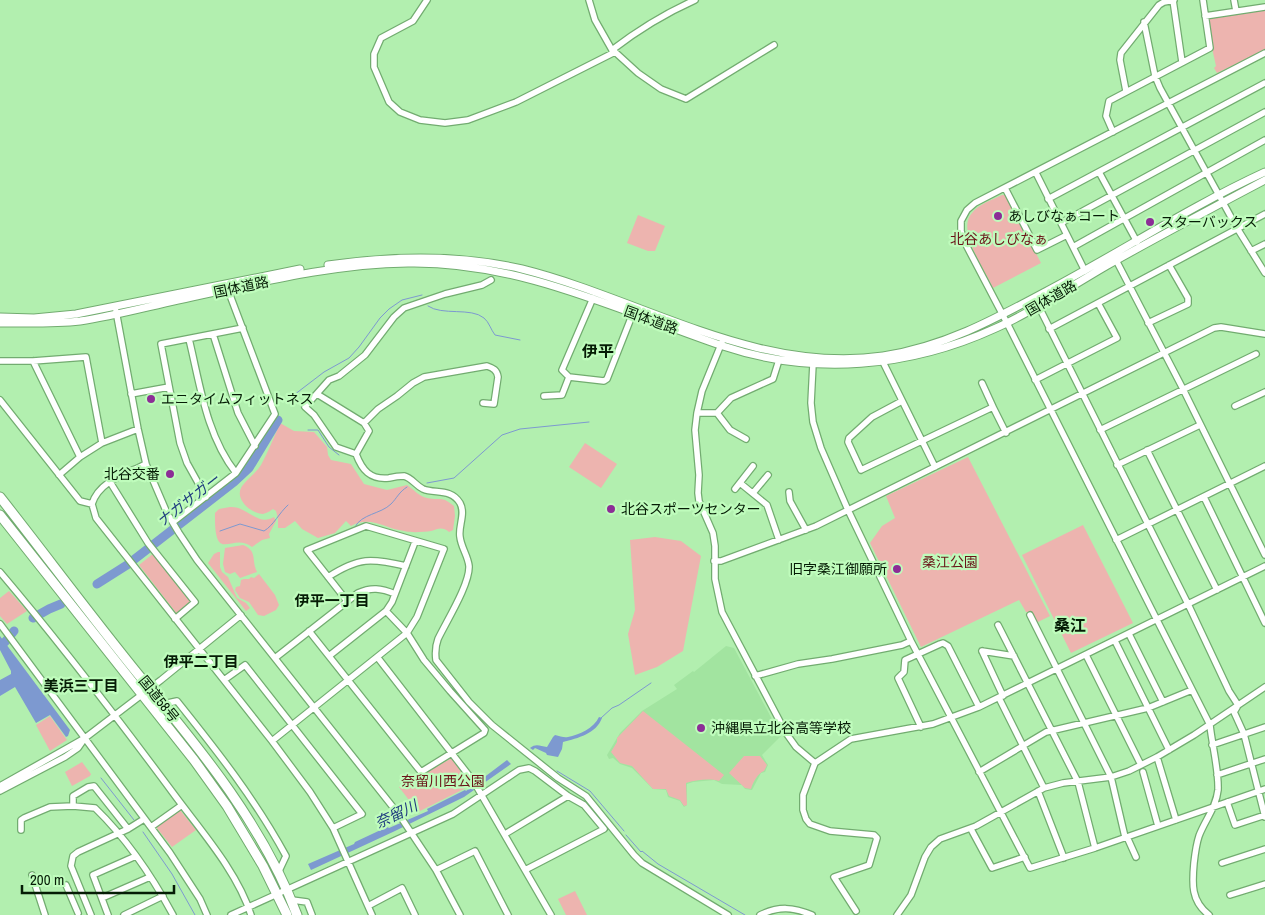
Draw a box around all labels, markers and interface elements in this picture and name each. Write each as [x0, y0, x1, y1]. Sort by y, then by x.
place label: あしびなぁコート [1008, 207, 1120, 225]
marker: あしびなぁコート [992, 210, 1004, 222]
place label: スターバックス [1160, 213, 1257, 231]
marker: スターバックス [1144, 216, 1156, 228]
park label: 北谷あしびなぁ [950, 230, 1048, 248]
street label: 国体道路 [212, 272, 270, 302]
street label: 国体道路 [1022, 276, 1080, 320]
street label: 国体道路 [622, 302, 680, 338]
district label: 伊平 [581, 340, 614, 362]
place label: エニタイムフィットネス [161, 390, 314, 408]
marker: エニタイムフィットネス [145, 393, 157, 405]
place label: 北谷交番 [104, 465, 160, 483]
water label: ナガサガー [152, 468, 225, 531]
marker: 北谷交番 [164, 468, 176, 480]
place label: 北谷スポーツセンター [621, 500, 761, 518]
marker: 北谷スポーツセンター [605, 503, 617, 515]
park label: 桑江公園 [922, 553, 978, 571]
place label: 旧字桑江御願所 [789, 560, 887, 578]
marker: 旧字桑江御願所 [891, 563, 903, 575]
district label: 伊平一丁目 [294, 590, 370, 611]
district label: 桑江 [1054, 614, 1086, 636]
district label: 伊平二丁目 [163, 651, 239, 672]
street label: 国道58号 [135, 672, 183, 726]
district label: 美浜三丁目 [43, 675, 119, 696]
place label: 沖縄県立北谷高等学校 [711, 719, 851, 737]
marker: 沖縄県立北谷高等学校 [695, 722, 707, 734]
park label: 奈留川西公園 [401, 772, 485, 790]
water label: 奈留川 [371, 794, 423, 833]
scale bar [22, 862, 175, 894]
text: 200 m [30, 869, 64, 890]

